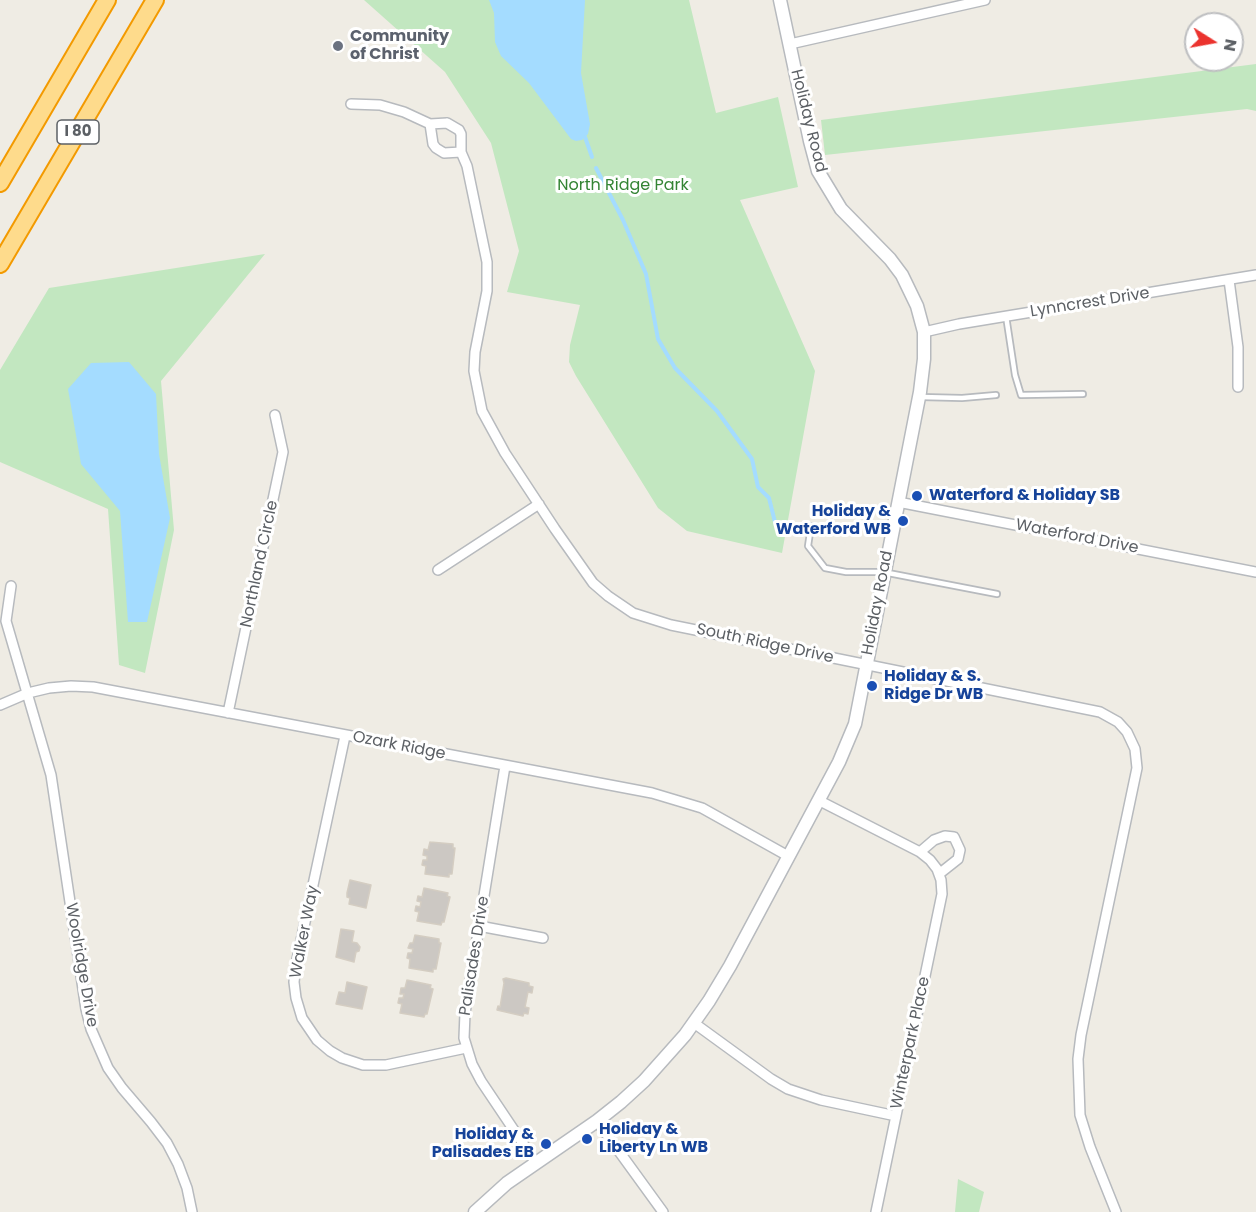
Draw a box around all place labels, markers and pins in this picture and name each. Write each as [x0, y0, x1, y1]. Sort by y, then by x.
place label: Community of Christ [350, 27, 449, 65]
marker: Community of Christ [331, 39, 345, 53]
place label: Waterford & Holiday SB [929, 486, 1120, 506]
marker: Waterford & Holiday SB [910, 489, 924, 503]
place label: Holiday & Waterford WB [776, 502, 891, 540]
marker: Holiday & Waterford WB [896, 514, 910, 528]
place label: Holiday & S. Ridge Dr WB [884, 667, 983, 705]
marker: Holiday & S. Ridge Dr WB [865, 679, 879, 693]
place label: Holiday & Liberty Ln WB [599, 1120, 708, 1158]
place label: Holiday & Palisades EB [432, 1125, 534, 1163]
marker: Holiday & Liberty Ln WB [580, 1132, 594, 1146]
marker: Holiday & Palisades EB [539, 1137, 553, 1151]

